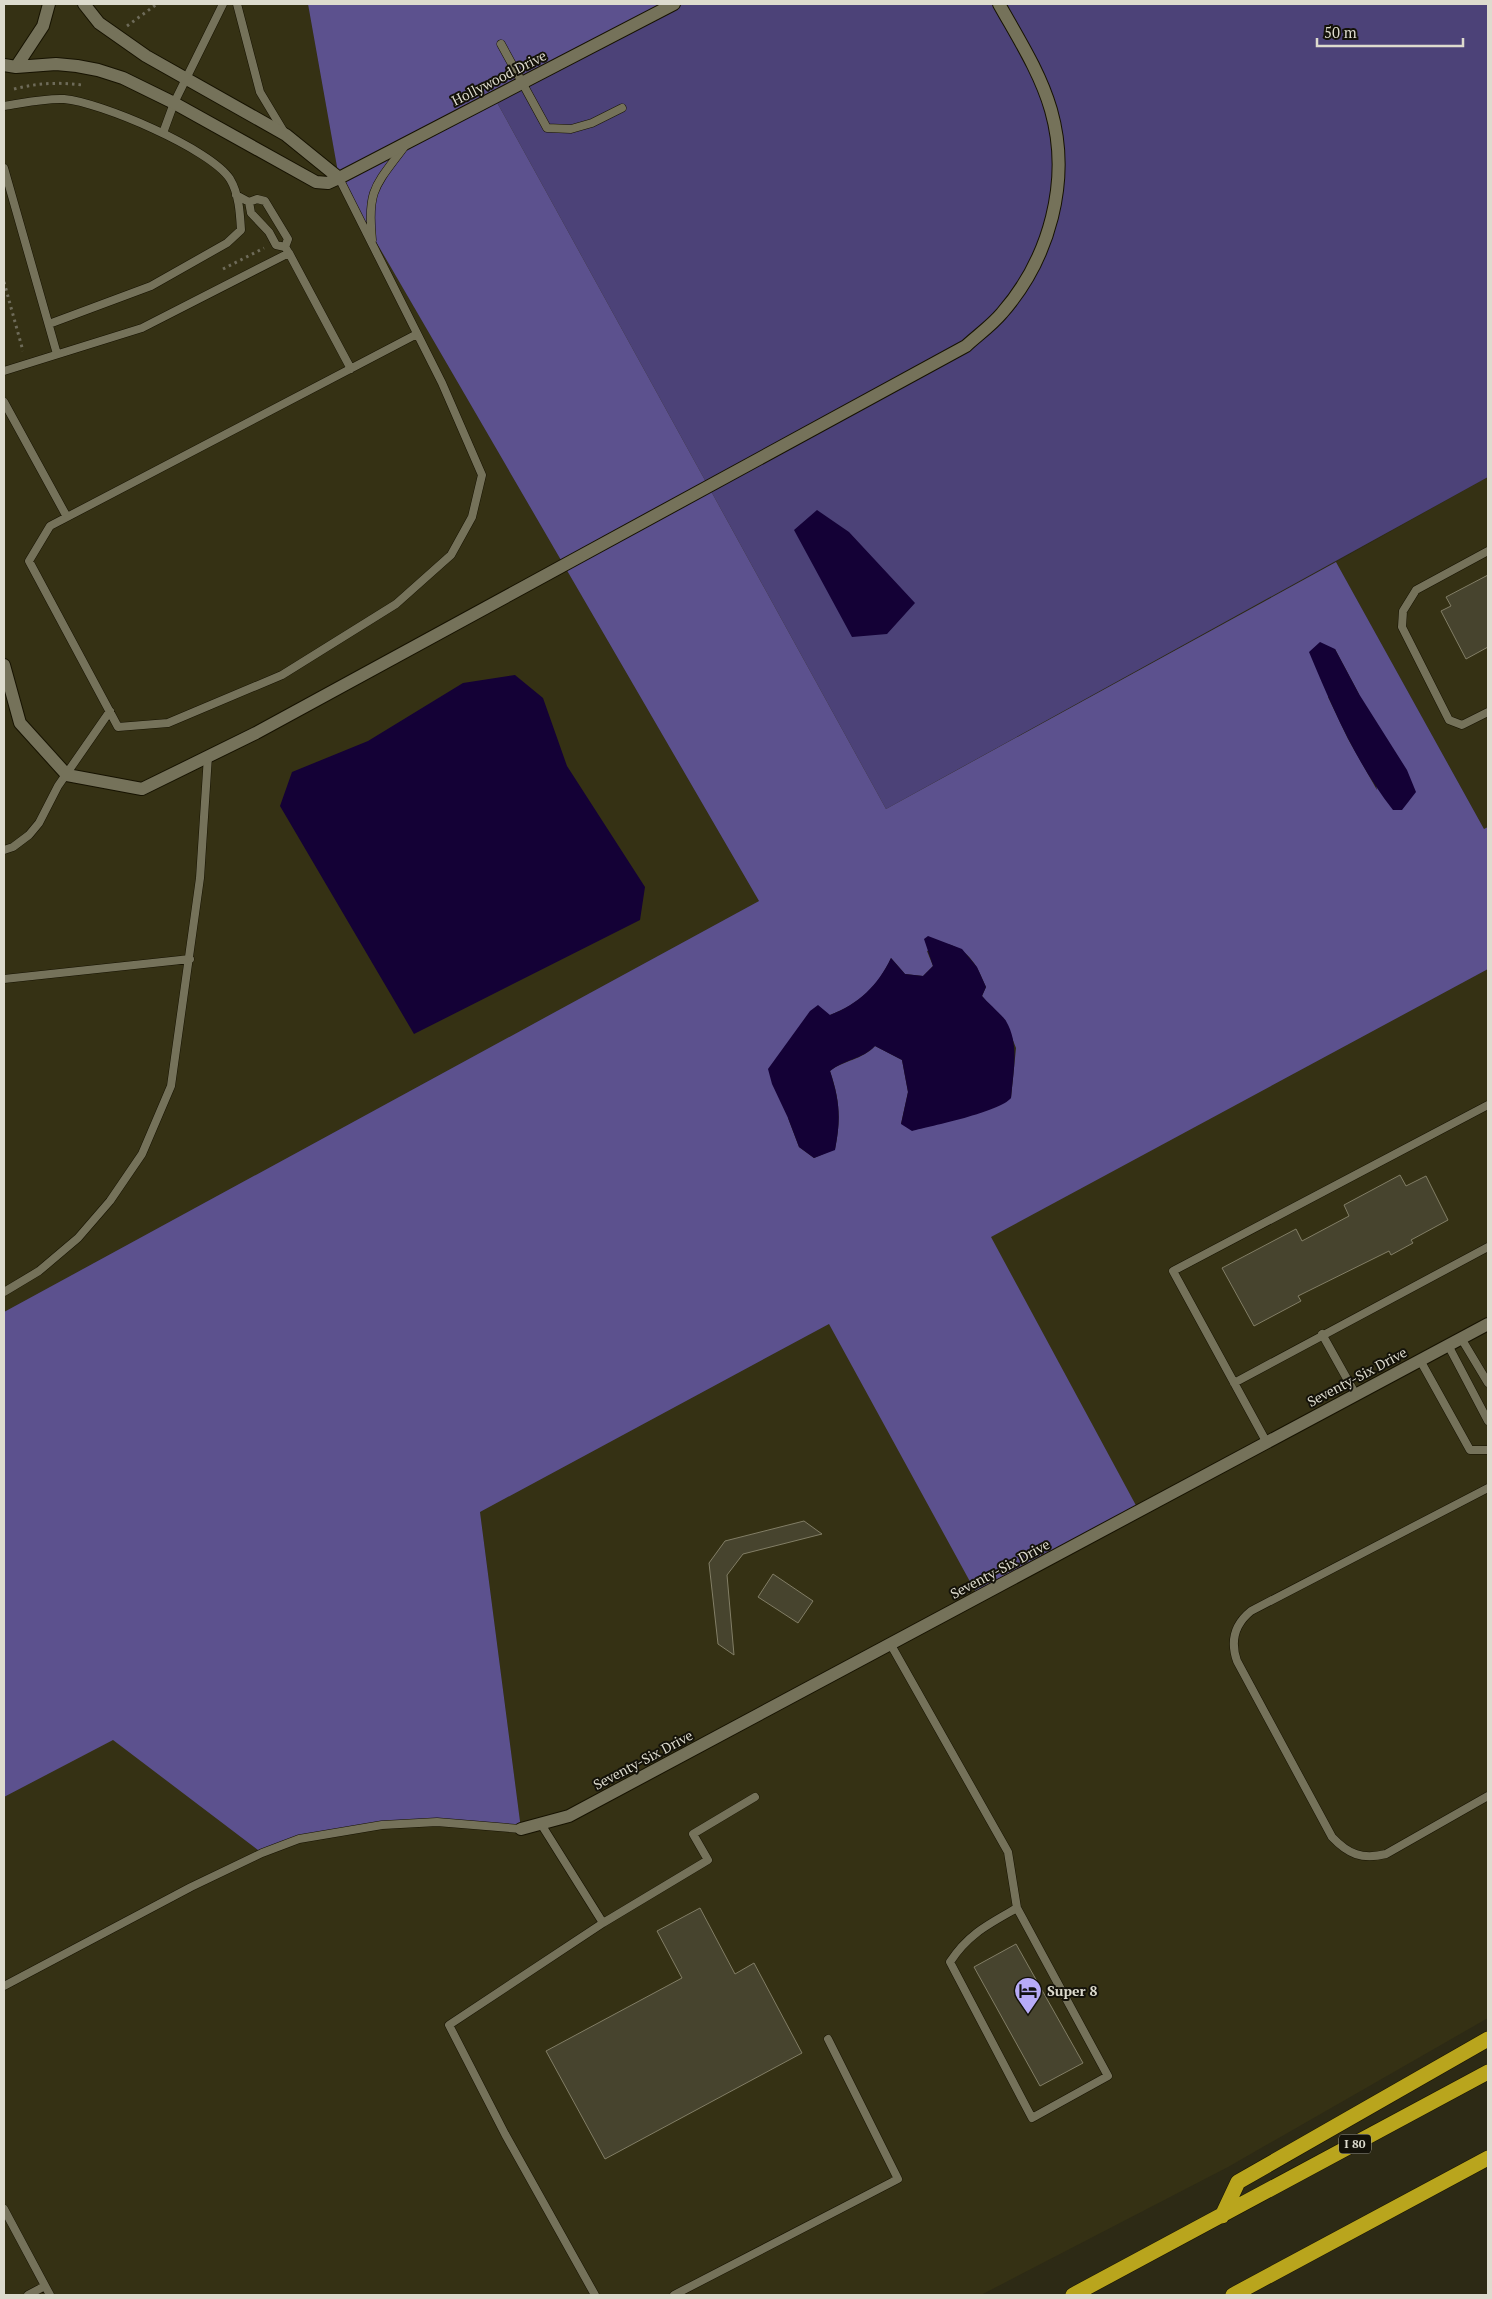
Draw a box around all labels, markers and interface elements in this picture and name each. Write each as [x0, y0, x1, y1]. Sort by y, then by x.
scale bar [1317, 15, 1463, 47]
text: 50 m [1324, 22, 1357, 42]
street label: Hollywood Drive [448, 46, 549, 110]
street label: Seventy-Six Drive [1304, 1342, 1410, 1411]
street label: Seventy-Six Drive [947, 1534, 1053, 1603]
street label: Seventy-Six Drive [590, 1725, 696, 1794]
hotel icon: Super 8 [1013, 1976, 1043, 2015]
place label: Super 8 [1047, 1981, 1097, 2000]
road number: I 80 [1339, 2134, 1371, 2154]

